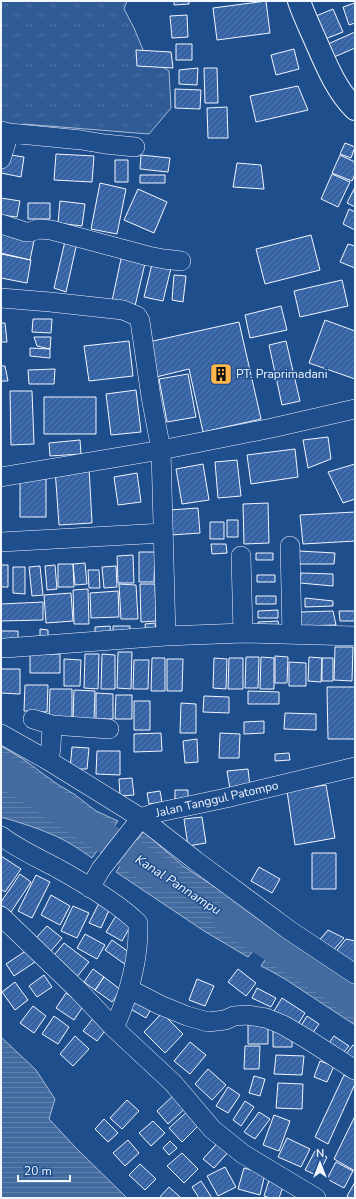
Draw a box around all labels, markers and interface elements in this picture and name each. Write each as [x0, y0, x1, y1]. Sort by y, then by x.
building icon: PT. Praprimadani [208, 361, 234, 387]
place label: PT. Praprimadani [236, 366, 327, 382]
street label: Jalan Tanggul Patompo [153, 777, 280, 821]
water label: Kanal Pannampu [132, 851, 224, 919]
north arrow [300, 1143, 340, 1183]
text: N [316, 1146, 324, 1161]
scale bar [18, 1157, 70, 1183]
text: 20 m [24, 1163, 52, 1179]

